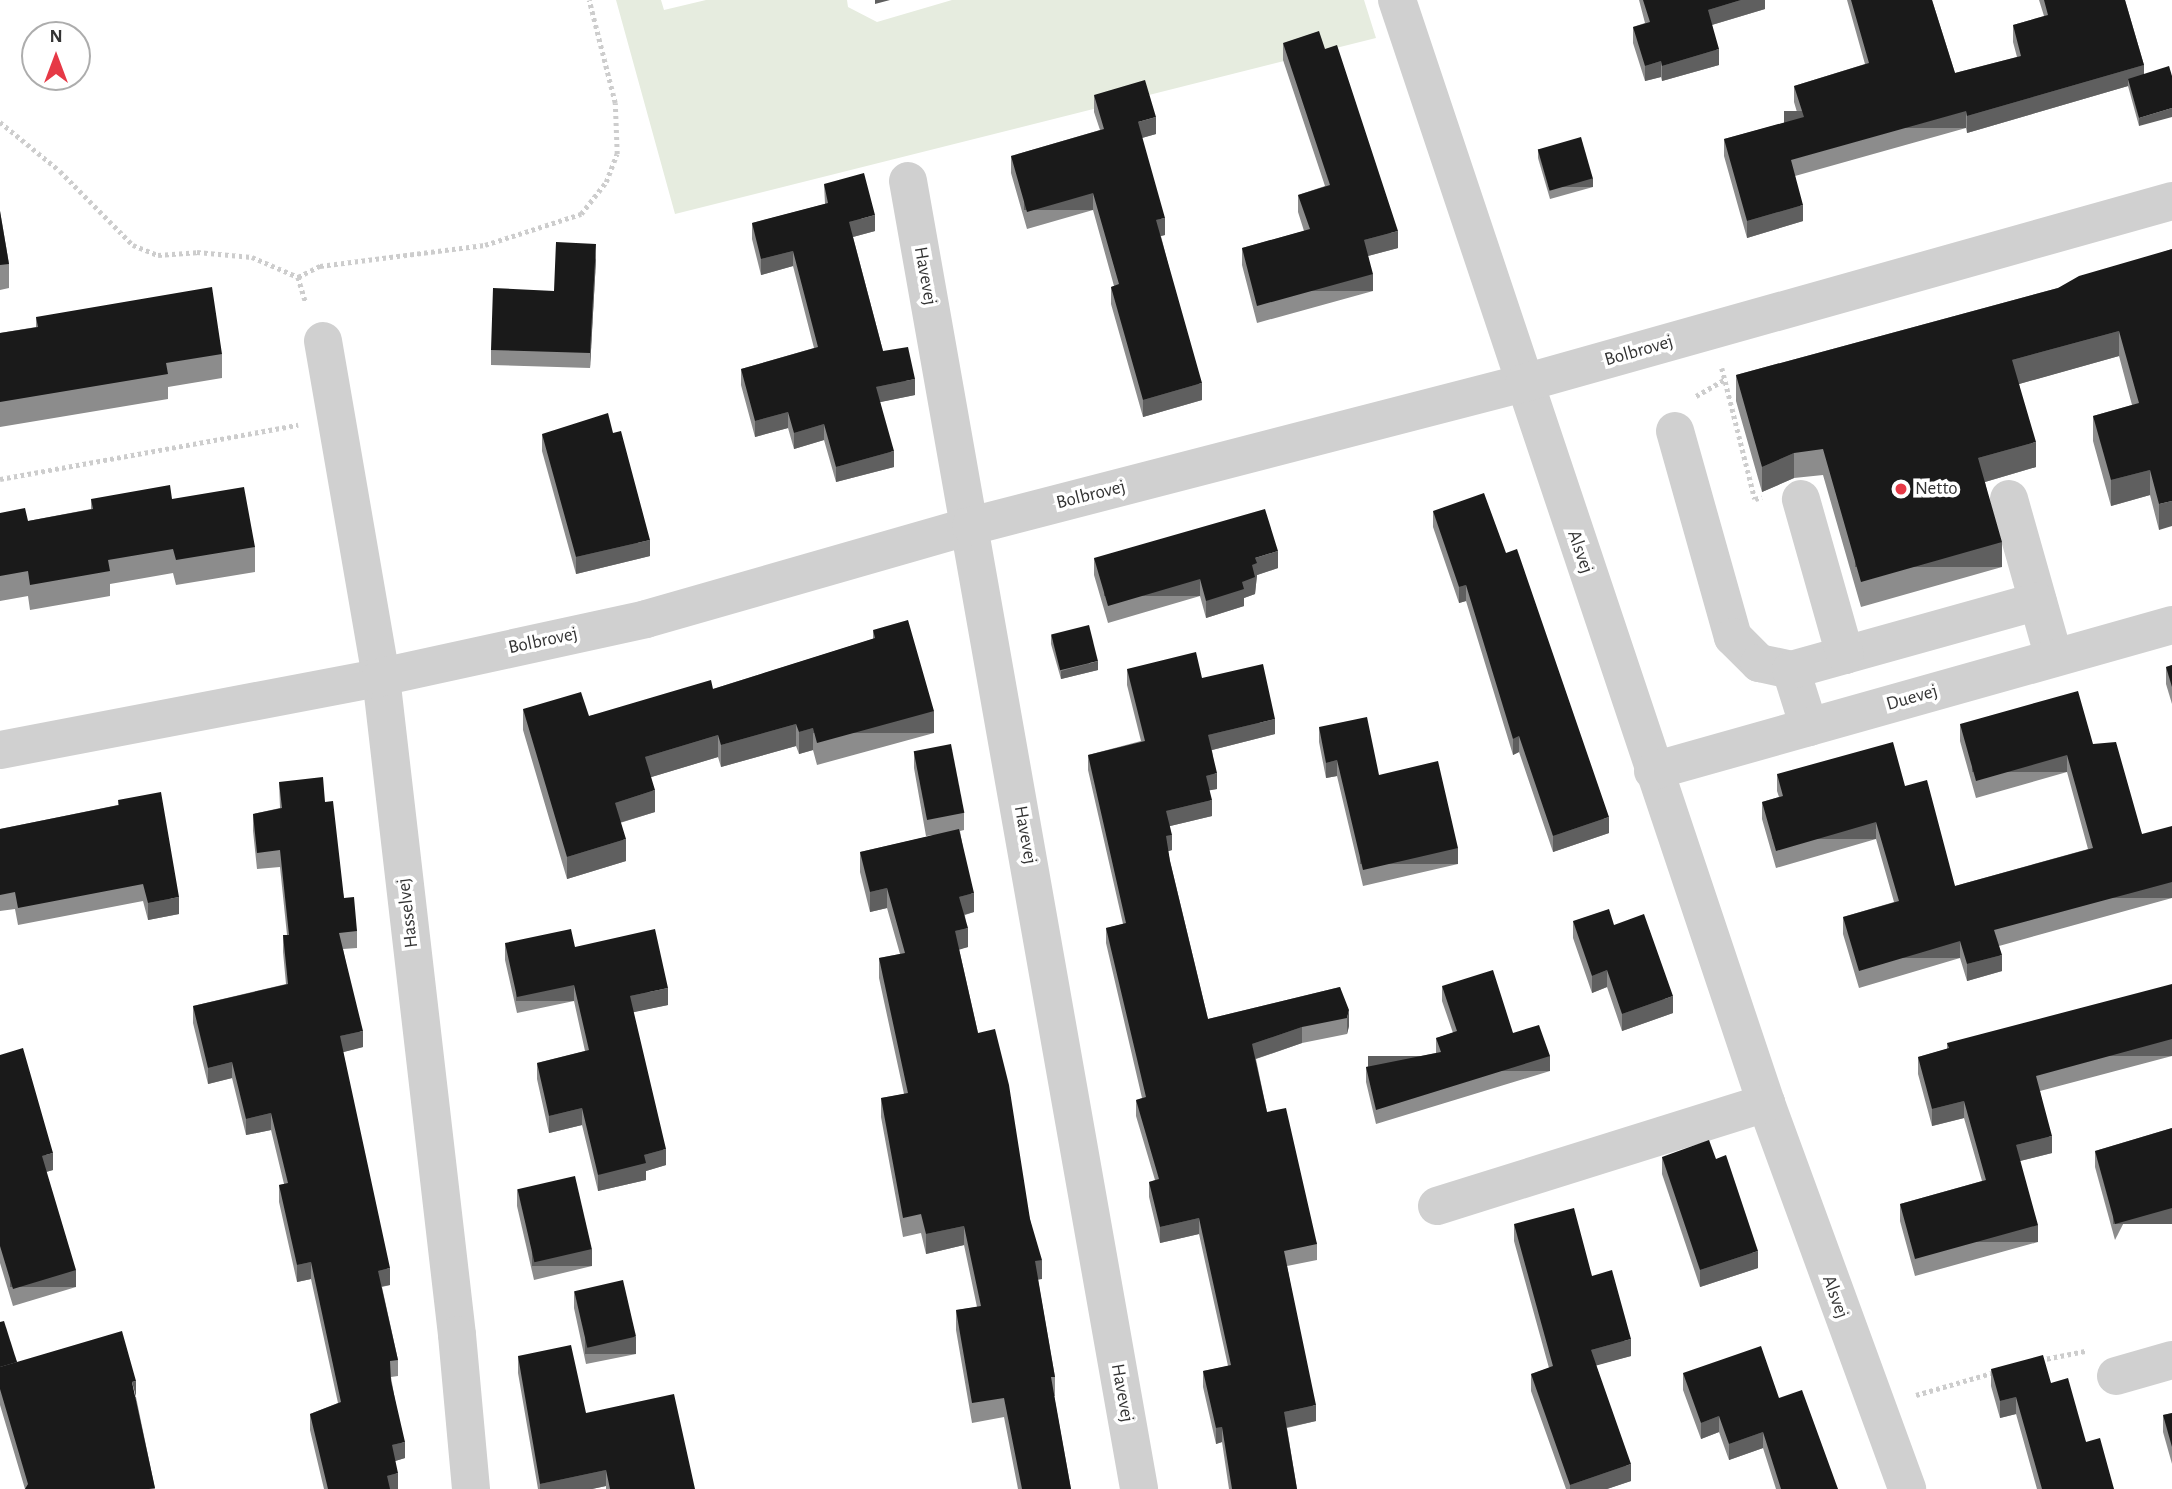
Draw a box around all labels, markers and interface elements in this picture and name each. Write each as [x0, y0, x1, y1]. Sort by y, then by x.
north arrow [21, 21, 91, 91]
text: N [49, 27, 63, 46]
street label: Havevej [909, 245, 941, 307]
street label: Bolbrovej [1602, 330, 1676, 372]
street label: Bolbrovej [1054, 475, 1128, 515]
place label: Netto [1915, 478, 1958, 500]
marker: Netto [1893, 481, 1909, 497]
street label: Alsvej [1562, 527, 1598, 577]
street label: Bolbrovej [506, 623, 580, 659]
street label: Duevej [1884, 680, 1940, 716]
street label: Havevej [1009, 804, 1041, 866]
street label: Hasselvej [392, 877, 424, 949]
street label: Alsvej [1817, 1272, 1853, 1322]
street label: Havevej [1106, 1362, 1138, 1424]

